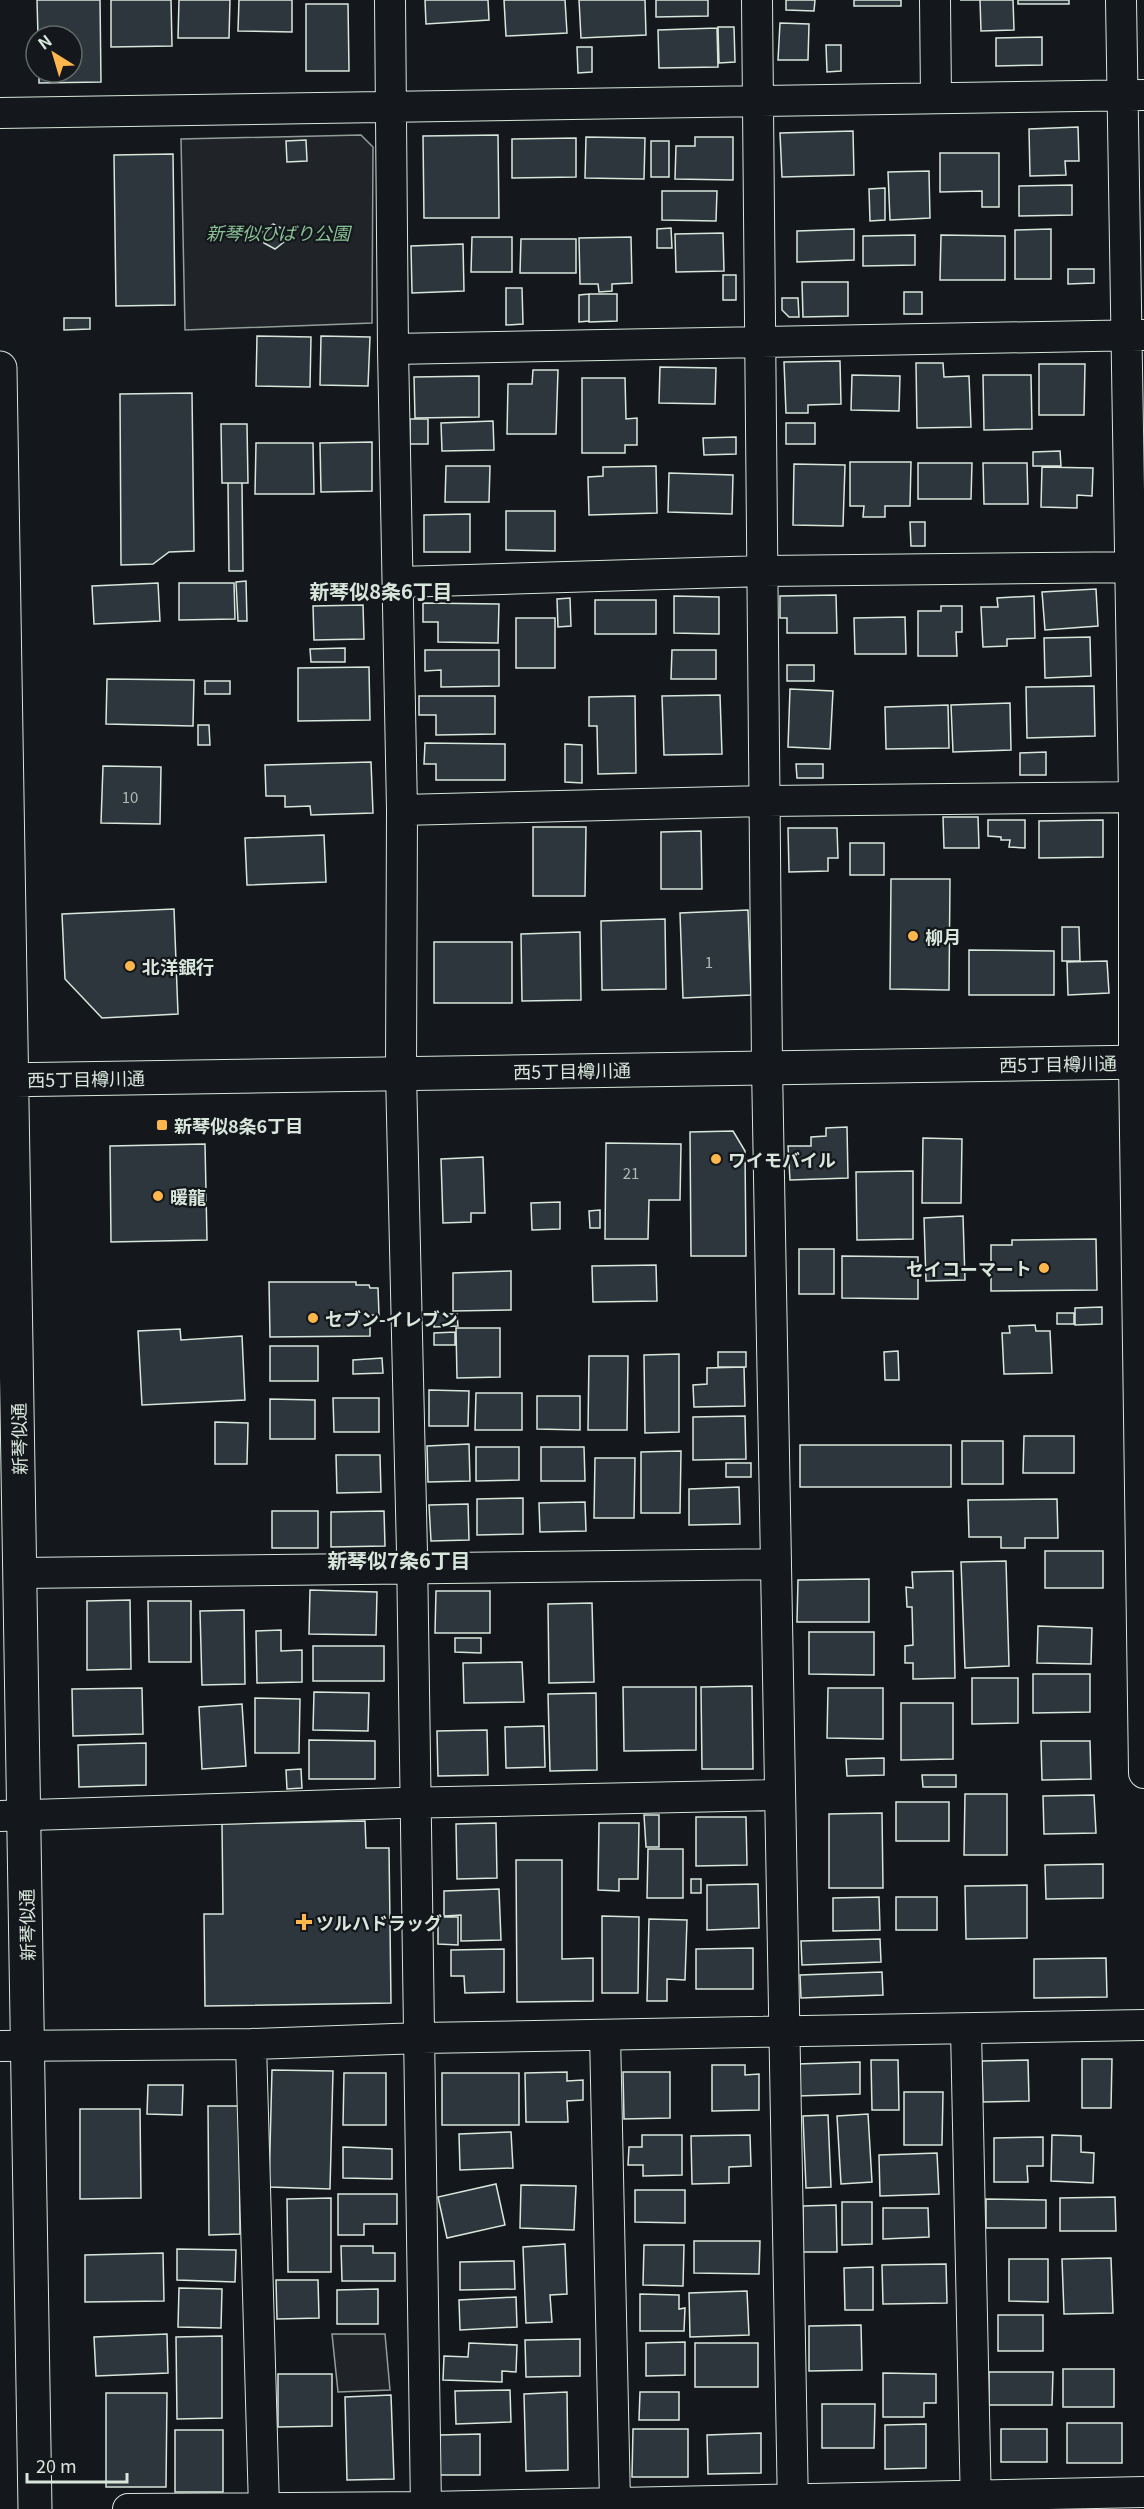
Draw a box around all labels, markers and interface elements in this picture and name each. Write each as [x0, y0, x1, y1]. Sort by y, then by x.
north arrow [24, 24, 84, 84]
text: N [32, 28, 56, 54]
park label: 新琴似ひばり公園 [206, 219, 353, 245]
district label: 新琴似8条6丁目 [309, 576, 453, 605]
house number: 10 [122, 786, 138, 807]
place label: 柳月 [925, 923, 961, 949]
marker: 柳月 [906, 929, 920, 943]
house number: 1 [705, 951, 713, 972]
place label: 北洋銀行 [142, 953, 214, 979]
marker: 北洋銀行 [123, 959, 137, 973]
street label: 西5丁目樽川通 [999, 1049, 1117, 1077]
street label: 西5丁目樽川通 [513, 1056, 631, 1084]
street label: 西5丁目樽川通 [27, 1064, 145, 1092]
place label: 新琴似8条6丁目 [174, 1112, 303, 1138]
marker: 新琴似8条6丁目 [155, 1118, 169, 1132]
place label: ワイモバイル [728, 1146, 836, 1172]
marker: ワイモバイル [709, 1152, 723, 1166]
house number: 21 [623, 1162, 639, 1183]
place label: 暖龍 [170, 1183, 206, 1209]
marker: 暖龍 [151, 1189, 165, 1203]
place label: セイコーマート [906, 1255, 1032, 1281]
marker: セイコーマート [1037, 1261, 1051, 1275]
place label: セブン-イレブン [325, 1305, 458, 1331]
marker: セブン-イレブン [306, 1311, 320, 1325]
street label: 新琴似通 [4, 1403, 32, 1475]
district label: 新琴似7条6丁目 [327, 1545, 471, 1574]
street label: 新琴似通 [12, 1889, 40, 1961]
place label: ツルハドラッグ [316, 1909, 442, 1935]
marker: ツルハドラッグ [297, 1915, 311, 1929]
scale bar [27, 2446, 128, 2484]
text: 20 m [36, 2452, 77, 2478]

